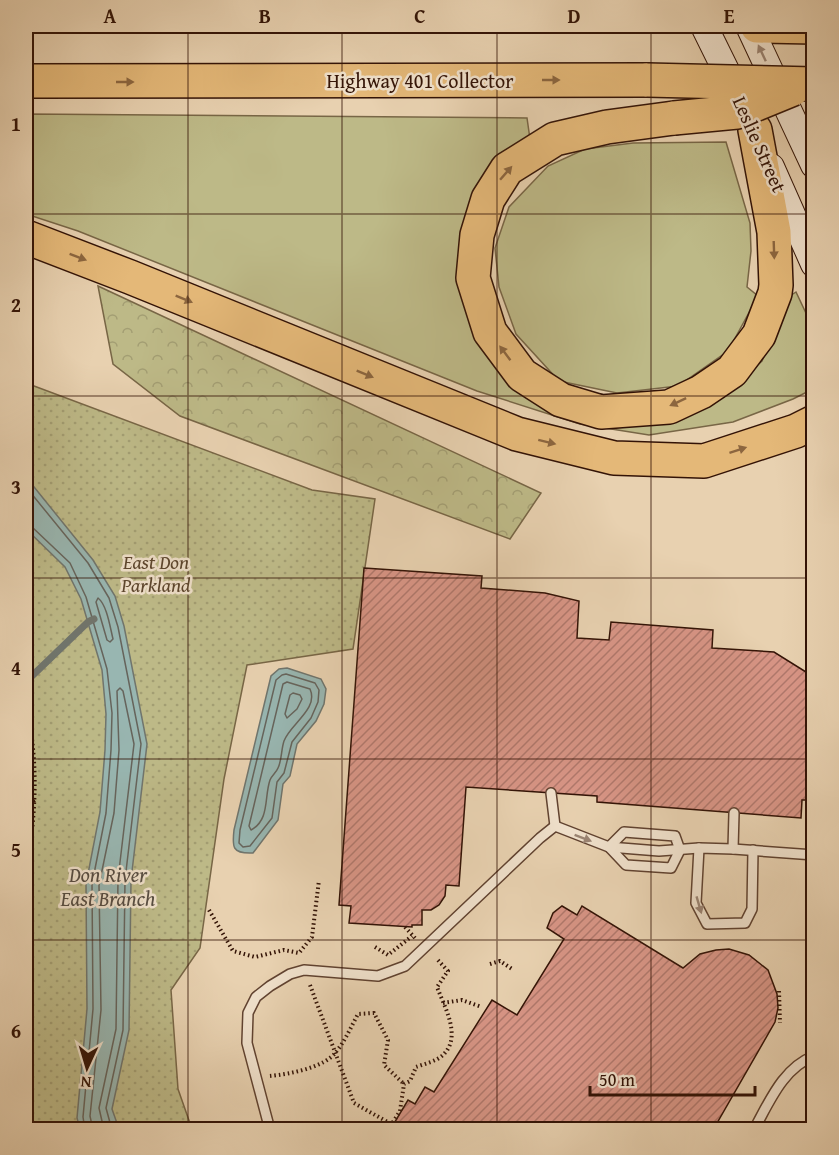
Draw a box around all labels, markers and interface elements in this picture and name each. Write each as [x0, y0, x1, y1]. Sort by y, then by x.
text: A [104, 1, 117, 30]
text: B [259, 1, 271, 30]
text: C [414, 1, 426, 30]
text: D [567, 1, 581, 30]
text: E [724, 1, 735, 30]
one-way arrow [757, 45, 766, 62]
street label: Highway 401 Collector [326, 66, 514, 95]
one-way arrow [541, 75, 560, 85]
one-way arrow [115, 77, 134, 87]
street label: Leslie Street [726, 91, 794, 197]
text: 1 [11, 109, 21, 138]
one-way arrow [500, 166, 513, 181]
one-way arrow [770, 240, 779, 259]
one-way arrow [69, 253, 87, 262]
text: 2 [11, 290, 21, 319]
one-way arrow [176, 294, 194, 304]
one-way arrow [500, 345, 512, 360]
one-way arrow [356, 369, 374, 379]
one-way arrow [670, 397, 687, 406]
one-way arrow [538, 437, 556, 447]
one-way arrow [729, 444, 747, 454]
text: 3 [11, 472, 21, 501]
park label: East Don Parkland [120, 547, 191, 599]
text: 4 [11, 653, 21, 682]
one-way arrow [575, 833, 593, 843]
text: 5 [11, 835, 21, 864]
water label: Don River East Branch [60, 859, 156, 914]
one-way arrow [695, 897, 704, 915]
text: 6 [11, 1016, 21, 1045]
north arrow [57, 1038, 117, 1098]
scale bar [590, 1059, 755, 1097]
text: 50 m [599, 1066, 635, 1093]
text: N [79, 1071, 92, 1095]

